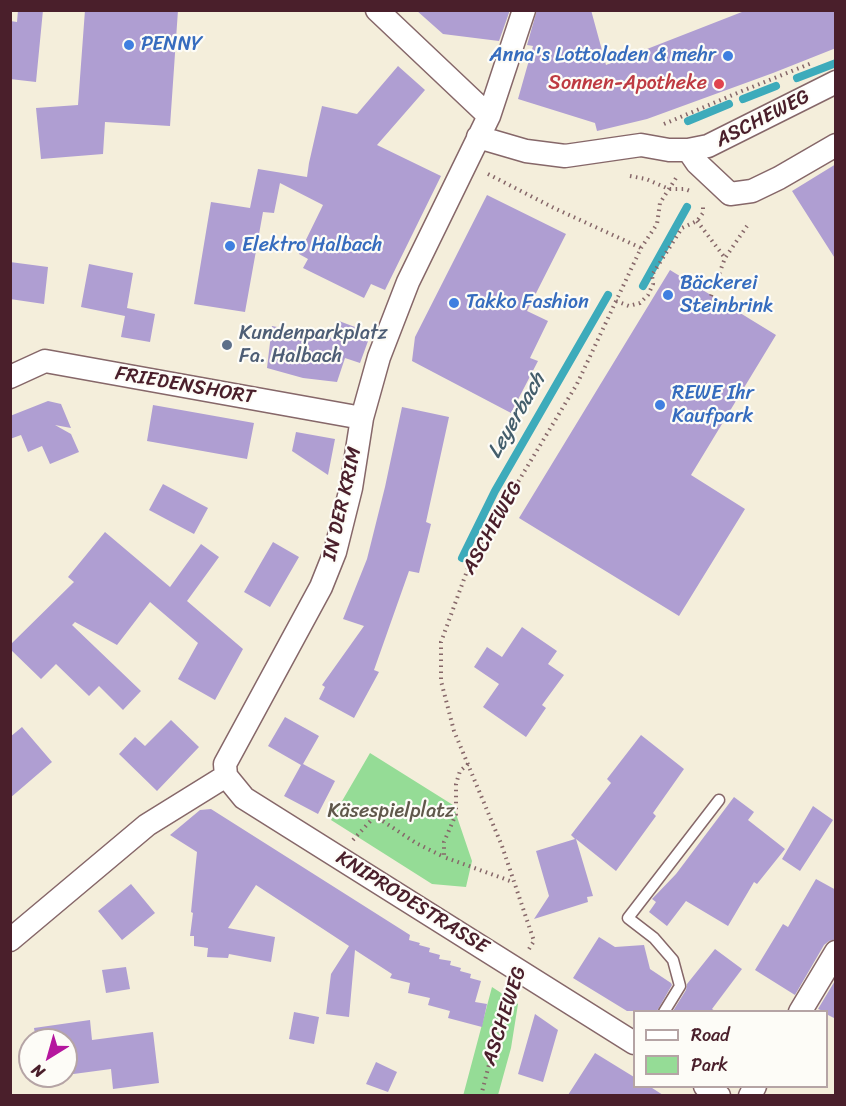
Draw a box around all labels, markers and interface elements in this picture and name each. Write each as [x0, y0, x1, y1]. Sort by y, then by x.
place label: PENNY [141, 33, 202, 57]
marker: PENNY [122, 38, 136, 52]
place label: Anna's Lottoladen & mehr [489, 44, 716, 68]
marker: Anna's Lottoladen & mehr [721, 49, 735, 63]
place label: Sonnen-Apotheke [548, 72, 707, 96]
marker: Sonnen-Apotheke [712, 77, 726, 91]
street label: ASCHEWEG [712, 85, 814, 153]
place label: Elektro Halbach [242, 234, 382, 258]
marker: Elektro Halbach [223, 239, 237, 253]
place label: Bäckerei Steinbrink [680, 272, 774, 319]
marker: Bäckerei Steinbrink [661, 288, 675, 302]
place label: Takko Fashion [466, 291, 589, 315]
marker: Takko Fashion [447, 296, 461, 310]
place label: Kundenparkplatz Fa. Halbach [239, 322, 388, 369]
marker: Kundenparkplatz Fa. Halbach [220, 338, 234, 352]
street label: FRIEDENSHORT [113, 362, 257, 410]
water label: Leyerbach [483, 369, 551, 463]
place label: REWE Ihr Kaufpark [672, 382, 754, 429]
marker: REWE Ihr Kaufpark [653, 398, 667, 412]
street label: IN DER KRIM [318, 445, 368, 563]
street label: ASCHEWEG [458, 477, 528, 579]
park label: Käsespielplatz [328, 800, 454, 824]
street label: KNIPRODESTRASSE [331, 846, 493, 960]
street label: ASCHEWEG [478, 964, 532, 1068]
legend [633, 1010, 828, 1088]
text: Road [691, 1019, 730, 1051]
north arrow [18, 1028, 78, 1088]
text: Park [691, 1049, 728, 1081]
text: N [25, 1056, 51, 1086]

